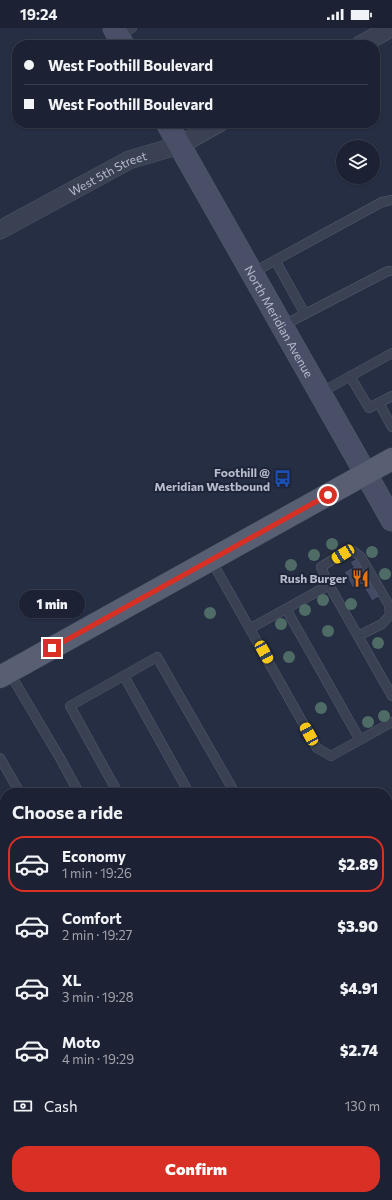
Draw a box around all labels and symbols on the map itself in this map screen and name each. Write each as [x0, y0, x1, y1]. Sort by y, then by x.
street label: West 5th Street [66, 148, 148, 198]
street label: North Meridian Avenue [242, 263, 317, 380]
place label: Foothill @ Meridian Westbound [154, 465, 270, 493]
bus stop icon: Foothill @ Meridian Westbound [273, 469, 293, 489]
route start [319, 486, 337, 504]
car [330, 543, 356, 565]
restaurant icon: Rush Burger [350, 568, 370, 588]
place label: Rush Burger [280, 571, 347, 585]
callout: 1 min [19, 590, 85, 618]
route end [43, 639, 61, 657]
car [253, 639, 275, 665]
car [298, 721, 320, 747]

